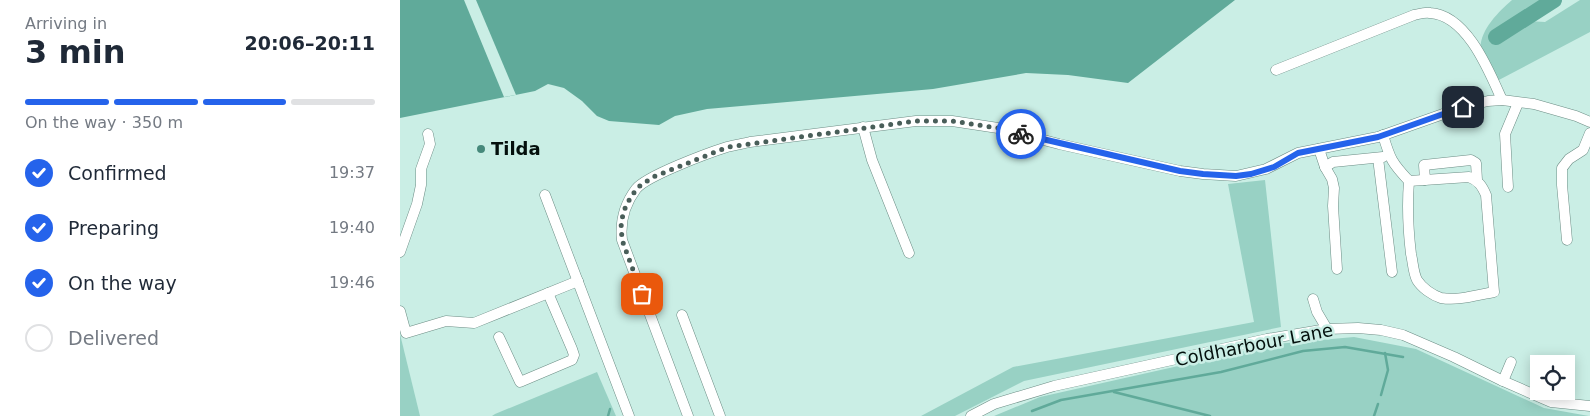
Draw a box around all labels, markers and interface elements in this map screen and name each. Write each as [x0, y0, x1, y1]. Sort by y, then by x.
text: Arriving in [25, 14, 107, 33]
text: 20:06–20:11 [245, 32, 375, 54]
text: 3 min [25, 33, 126, 71]
pin [1442, 86, 1484, 128]
icon: home [1449, 93, 1477, 121]
courier [996, 109, 1046, 159]
text: On the way · 350 m [25, 113, 183, 132]
icon: bike [1007, 120, 1035, 148]
place label: Tilda [491, 138, 541, 159]
marker: Tilda [475, 143, 487, 155]
icon: check [25, 159, 53, 187]
text: Confirmed [68, 162, 167, 184]
text: 19:37 [329, 163, 375, 182]
icon: check [25, 214, 53, 242]
text: Preparing [68, 217, 159, 239]
text: 19:40 [329, 218, 375, 237]
icon: check [25, 269, 53, 297]
text: On the way [68, 272, 177, 294]
text: 19:46 [329, 273, 375, 292]
pin [621, 273, 663, 315]
icon: bag [628, 280, 656, 308]
street label: Coldharbour Lane [1173, 319, 1335, 370]
text: Delivered [68, 327, 159, 349]
map controls [1530, 355, 1575, 400]
button: locate [1530, 355, 1575, 400]

